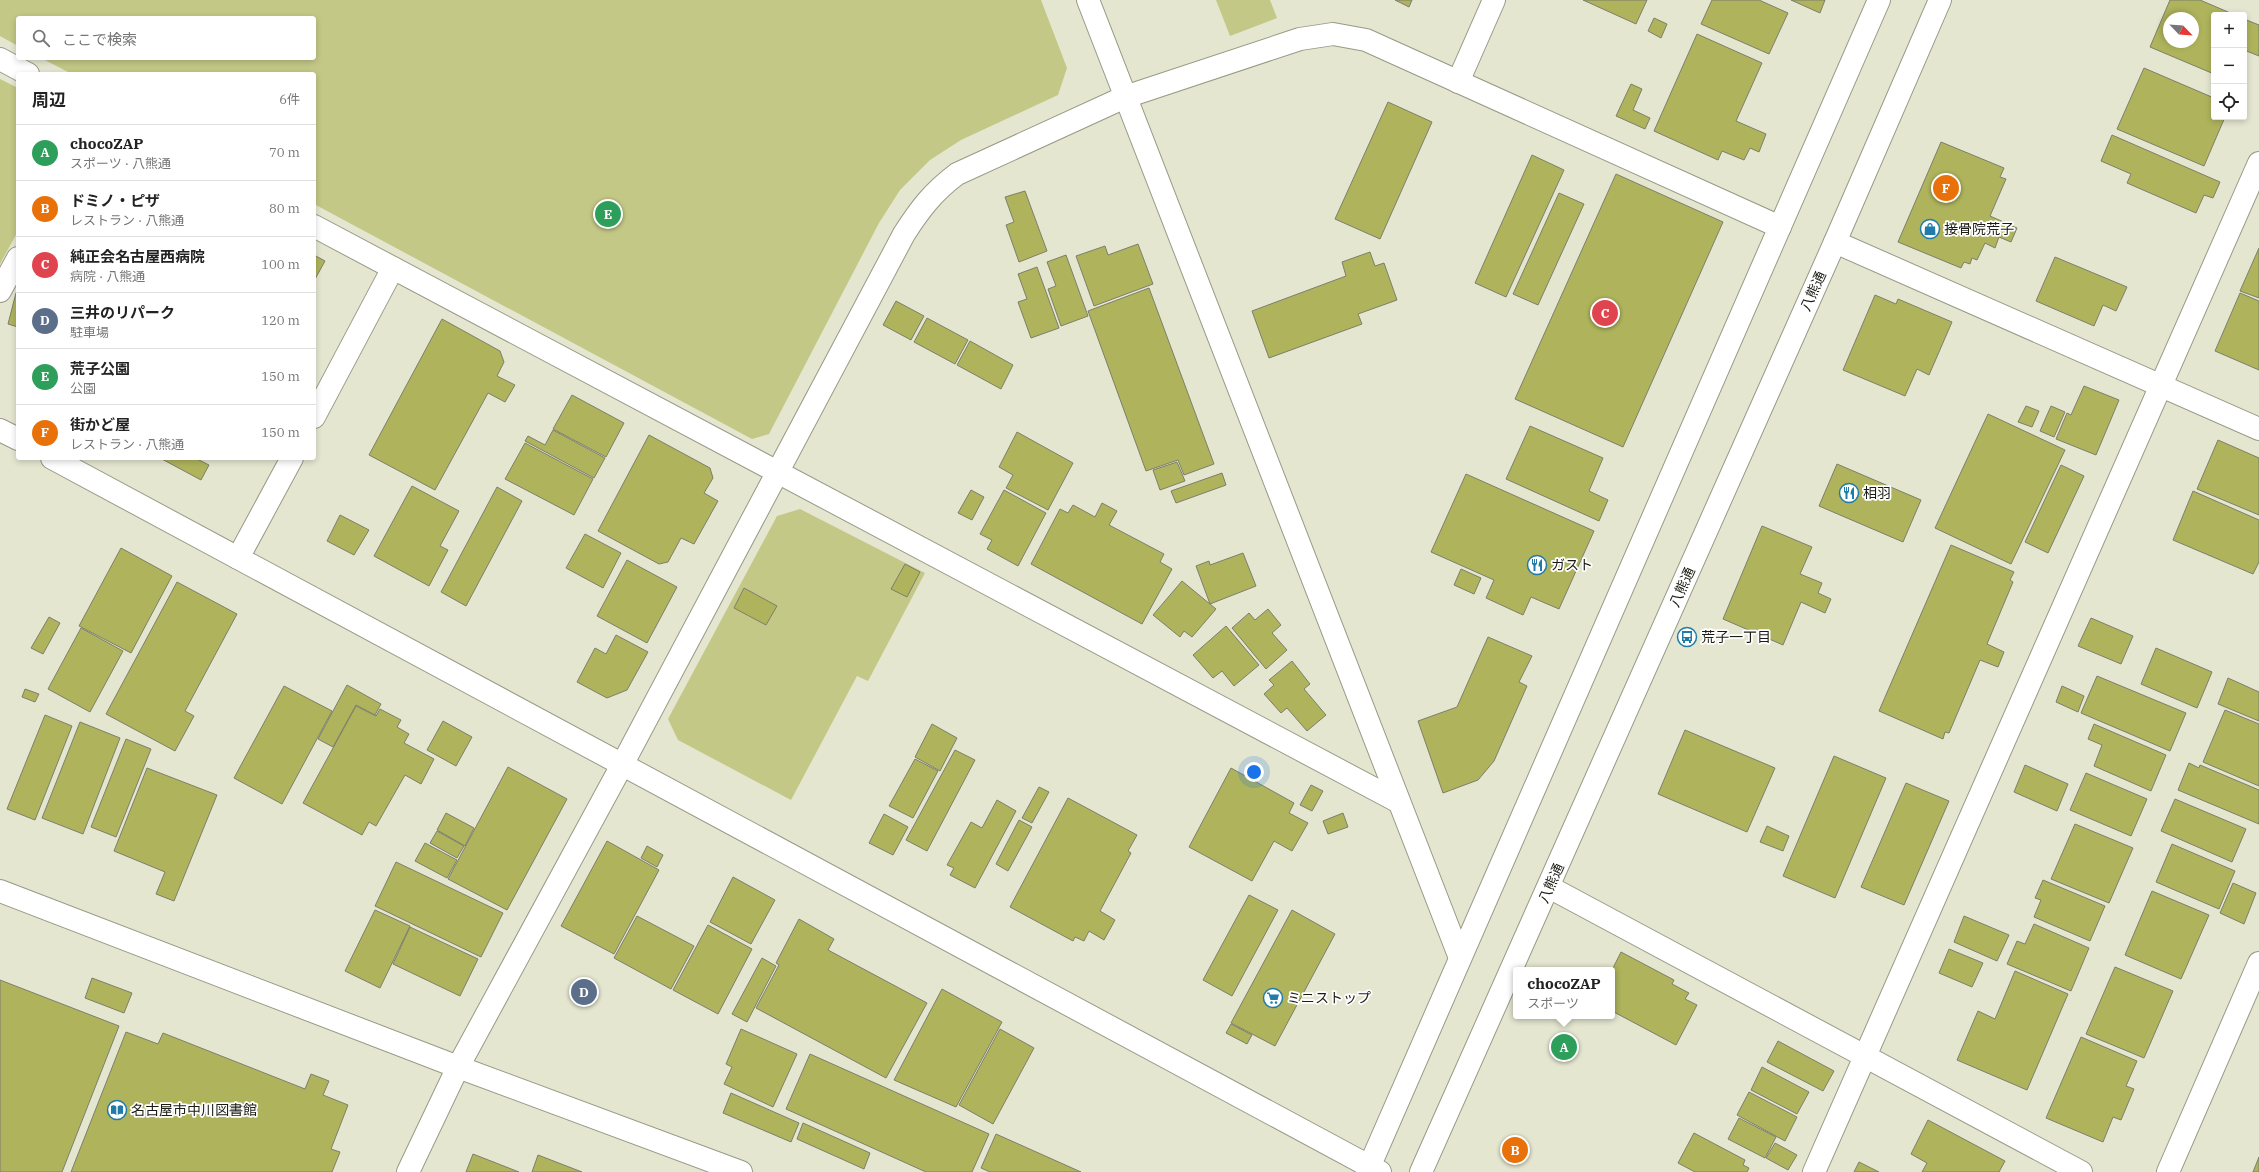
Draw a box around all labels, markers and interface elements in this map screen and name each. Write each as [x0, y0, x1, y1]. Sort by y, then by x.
north arrow [2163, 12, 2199, 48]
map controls [2211, 12, 2247, 120]
button: + [2211, 12, 2247, 48]
search box [16, 16, 316, 60]
icon: search [30, 27, 52, 49]
text: ここで検索 [62, 30, 137, 49]
button: − [2211, 48, 2247, 84]
button: locate [2211, 84, 2247, 120]
text: 周辺 [32, 89, 66, 111]
text: 6件 [279, 91, 300, 108]
text: chocoZAP [70, 134, 144, 153]
text: A [40, 144, 50, 161]
text: 70 m [269, 144, 300, 161]
text: スポーツ · 八熊通 [70, 155, 171, 172]
pin: F [1933, 173, 1959, 203]
text: ドミノ・ピザ [70, 191, 160, 210]
pin: E [595, 199, 621, 229]
text: B [40, 200, 50, 217]
text: 80 m [269, 200, 300, 217]
text: レストラン · 八熊通 [70, 212, 184, 229]
shop icon: 接骨院荒子 [1919, 218, 1941, 240]
place label: 接骨院荒子 [1944, 220, 2014, 238]
text: 純正会名古屋西病院 [70, 247, 205, 266]
text: C [41, 256, 49, 273]
text: 100 m [261, 256, 300, 273]
text: 病院 · 八熊通 [70, 268, 145, 285]
street label: 八熊通 [1796, 268, 1830, 314]
pin: C [1592, 298, 1618, 328]
text: 三井のリパーク [70, 303, 175, 322]
text: D [40, 312, 50, 329]
text: 120 m [261, 312, 300, 329]
text: 駐車場 [70, 324, 109, 341]
text: 荒子公園 [70, 359, 130, 378]
text: E [41, 368, 49, 385]
text: 150 m [261, 368, 300, 385]
text: 公園 [70, 380, 96, 397]
text: 街かど屋 [70, 415, 130, 434]
text: F [41, 424, 49, 441]
text: 150 m [261, 424, 300, 441]
text: レストラン · 八熊通 [70, 436, 184, 453]
restaurant icon: 相羽 [1838, 482, 1860, 504]
place label: 相羽 [1863, 484, 1891, 502]
restaurant icon: ガスト [1526, 554, 1548, 576]
place label: ガスト [1551, 556, 1593, 574]
street label: 八熊通 [1665, 564, 1699, 610]
bus stop icon: 荒子一丁目 [1676, 626, 1698, 648]
place label: 荒子一丁目 [1701, 628, 1771, 646]
your location [1244, 762, 1264, 782]
street label: 八熊通 [1534, 860, 1568, 906]
popup [1513, 967, 1615, 1019]
text: chocoZAP [1527, 974, 1601, 993]
pin: D [571, 977, 597, 1007]
supermarket icon: ミニストップ [1262, 987, 1284, 1009]
place label: ミニストップ [1287, 989, 1371, 1007]
text: スポーツ [1527, 995, 1579, 1012]
pin: A [1551, 1032, 1577, 1062]
library icon: 名古屋市中川図書館 [106, 1099, 128, 1121]
place label: 名古屋市中川図書館 [131, 1101, 257, 1119]
pin: B [1502, 1135, 1528, 1165]

